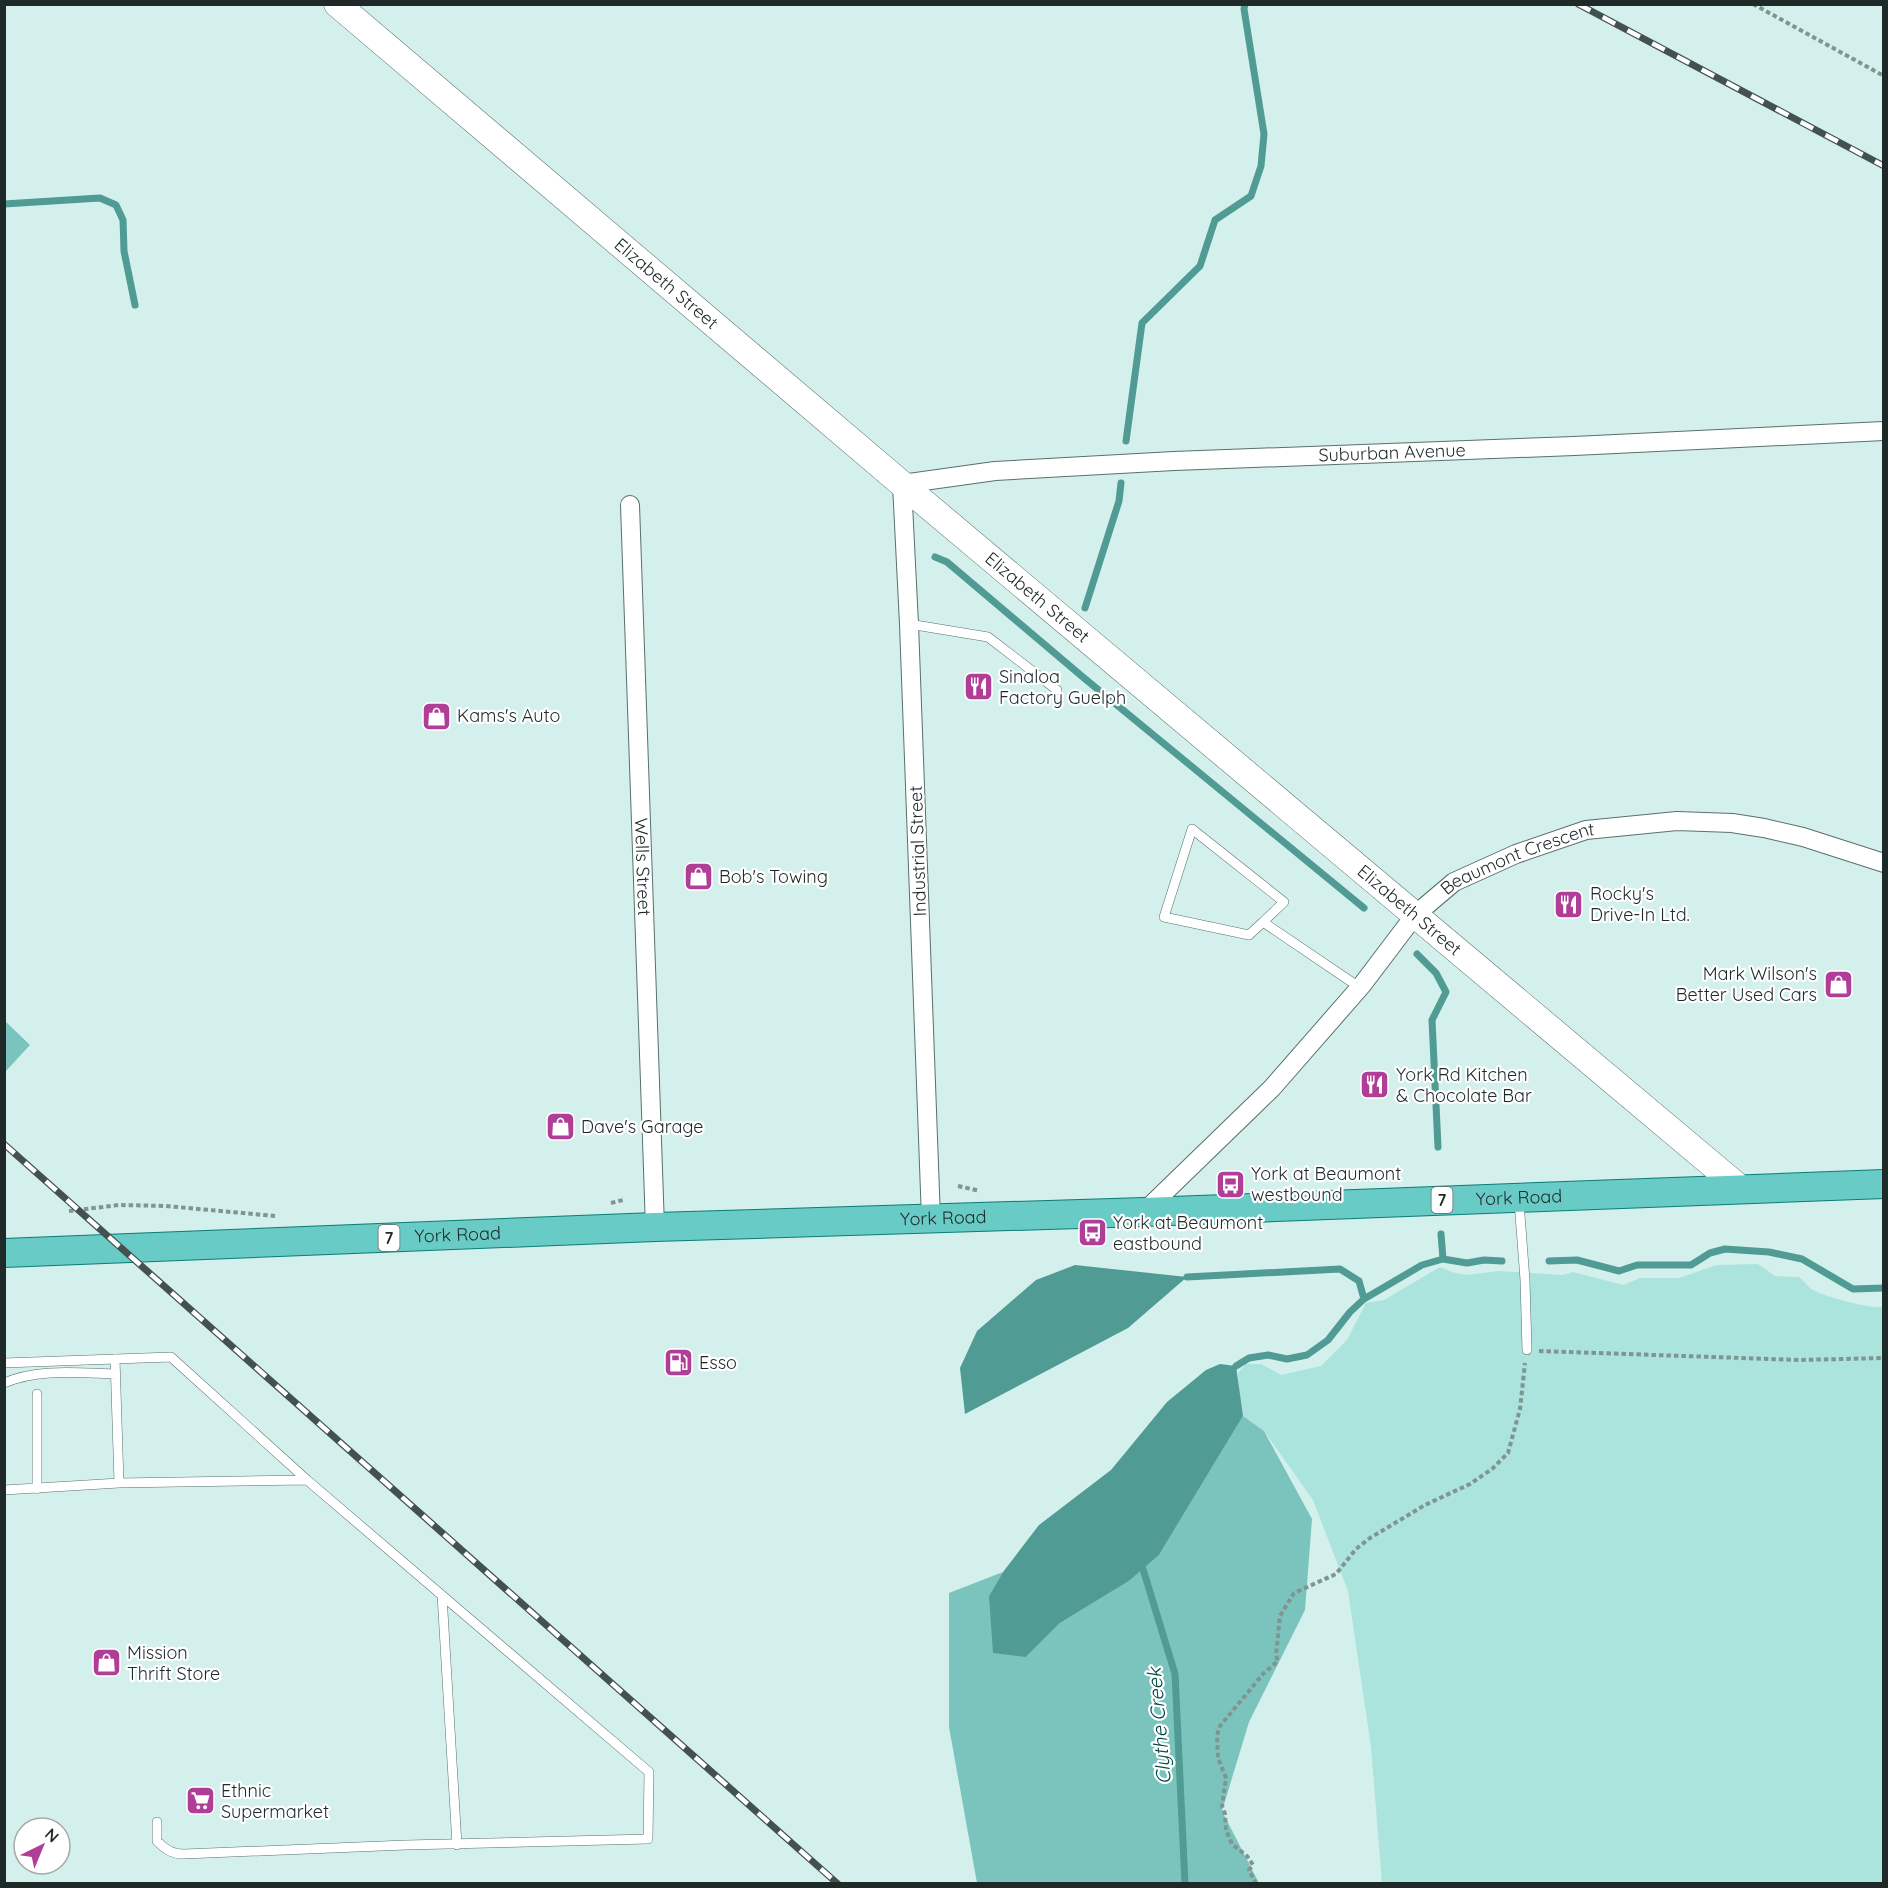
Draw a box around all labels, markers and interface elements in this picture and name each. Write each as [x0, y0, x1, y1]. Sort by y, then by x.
street label: Elizabeth Street [610, 233, 723, 334]
street label: Suburban Avenue [1318, 438, 1466, 467]
street label: Elizabeth Street [981, 547, 1094, 648]
place label: Sinaloa Factory Guelph [999, 665, 1126, 709]
restaurant icon: Sinaloa Factory Guelph [962, 671, 994, 703]
shop icon: Kams's Auto [420, 700, 452, 732]
place label: Kams's Auto [457, 704, 560, 727]
street label: Industrial Street [904, 785, 931, 917]
street label: Wells Street [630, 817, 656, 916]
street label: Beaumont Crescent [1435, 817, 1595, 900]
street label: Elizabeth Street [1353, 859, 1467, 960]
shop icon: Bob's Towing [682, 861, 714, 893]
place label: Bob's Towing [719, 865, 828, 888]
place label: Rocky's Drive-In Ltd. [1590, 882, 1690, 926]
restaurant icon: Rocky's Drive-In Ltd. [1553, 888, 1585, 920]
place label: Mark Wilson's Better Used Cars [1676, 962, 1817, 1006]
shop icon: Mark Wilson's Better Used Cars [1822, 968, 1854, 1000]
place label: York Rd Kitchen & Chocolate Bar [1396, 1063, 1532, 1107]
restaurant icon: York Rd Kitchen & Chocolate Bar [1359, 1069, 1391, 1101]
shop icon: Dave's Garage [544, 1111, 576, 1143]
place label: Dave's Garage [581, 1115, 703, 1138]
place label: York at Beaumont westbound [1251, 1162, 1401, 1206]
bus stop icon: York at Beaumont westbound [1214, 1168, 1246, 1200]
street label: York Road [1475, 1184, 1563, 1210]
road number: 7 [1432, 1187, 1452, 1213]
street label: York Road [900, 1205, 987, 1230]
place label: York at Beaumont eastbound [1113, 1211, 1263, 1255]
bus stop icon: York at Beaumont eastbound [1076, 1217, 1108, 1249]
street label: York Road [414, 1221, 501, 1248]
road number: 7 [378, 1225, 400, 1251]
fuel station icon: Esso [662, 1347, 694, 1379]
place label: Esso [699, 1351, 737, 1374]
place label: Mission Thrift Store [127, 1641, 220, 1685]
shop icon: Mission Thrift Store [90, 1647, 122, 1679]
water label: Clythe Creek [1141, 1664, 1176, 1786]
place label: Ethnic Supermarket [221, 1779, 329, 1823]
supermarket icon: Ethnic Supermarket [184, 1785, 216, 1817]
north arrow [12, 1816, 72, 1876]
text: N [41, 1824, 63, 1846]

